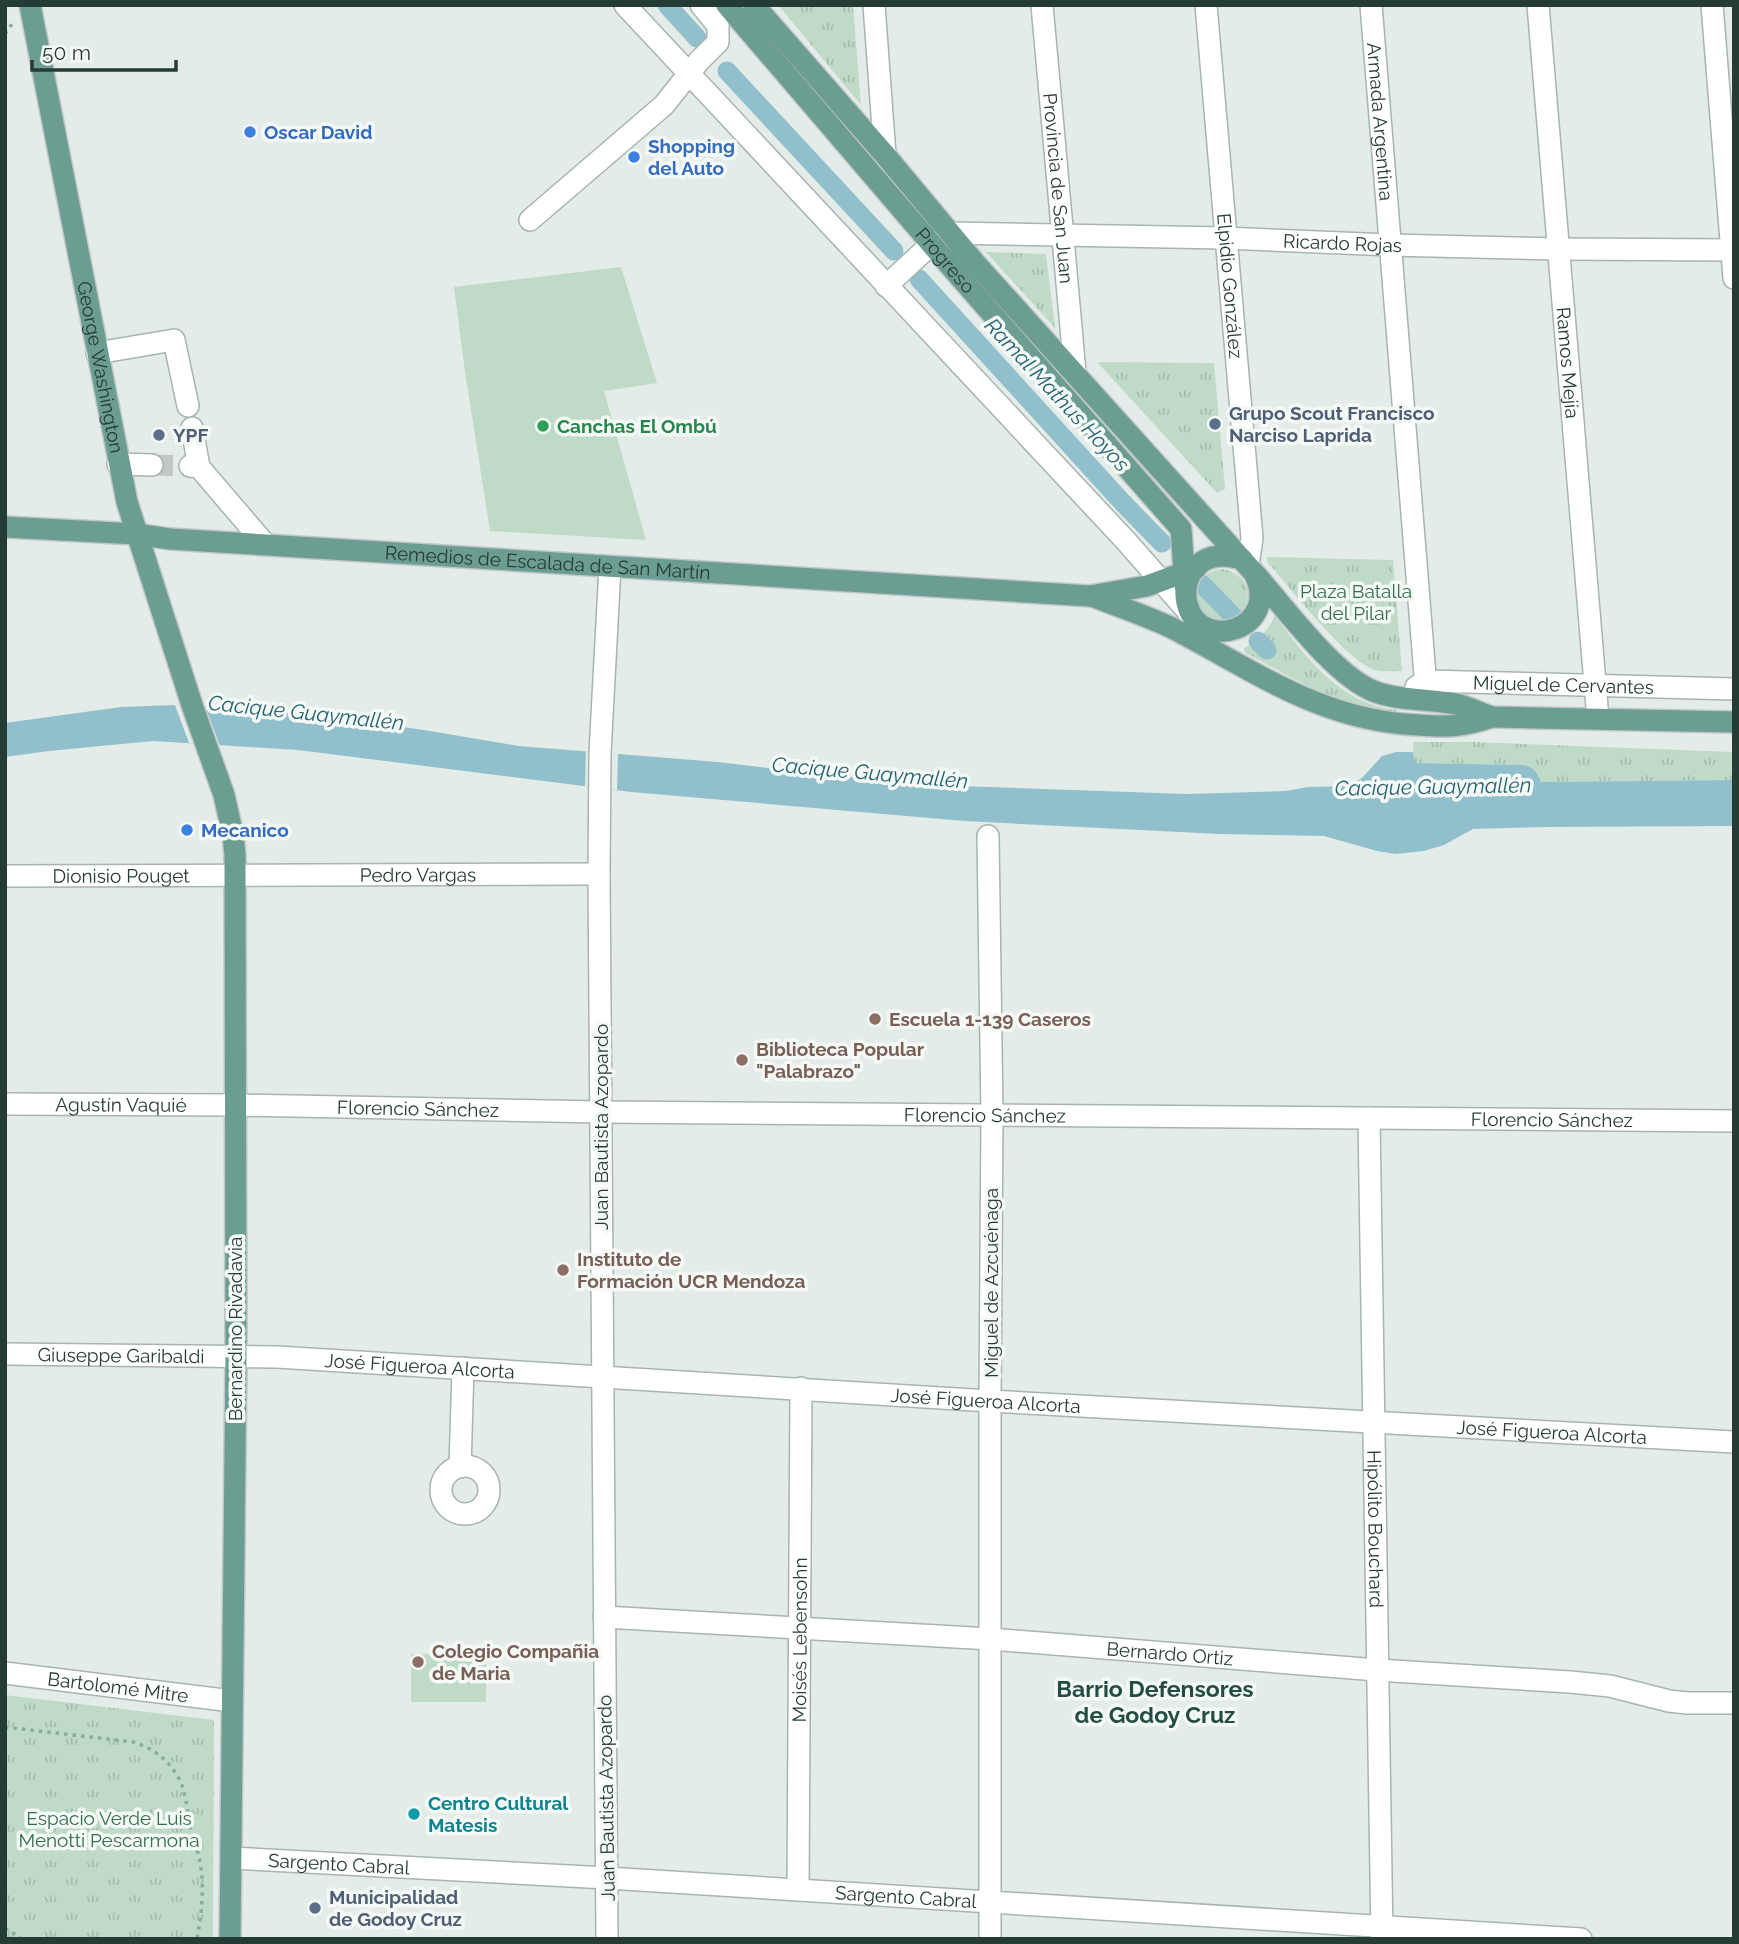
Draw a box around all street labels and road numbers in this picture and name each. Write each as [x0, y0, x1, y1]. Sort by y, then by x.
street label: Armada Argentina [1363, 42, 1398, 202]
street label: Provincia de San Juan [1039, 92, 1078, 285]
street label: Elpidio González [1213, 212, 1247, 360]
street label: Progreso [911, 223, 980, 298]
street label: Ricardo Rojas [1283, 229, 1402, 256]
street label: George Washington [73, 279, 128, 455]
street label: Ramos Mejía [1552, 306, 1584, 419]
street label: Remedios de Escalada de San Martín [384, 541, 711, 583]
street label: Miguel de Cervantes [1473, 671, 1654, 698]
street label: Pedro Vargas [360, 863, 476, 886]
street label: Dionisio Pouget [52, 864, 190, 887]
street label: Juan Bautista Azopardo [590, 1024, 612, 1230]
street label: Agustín Vaquié [55, 1093, 187, 1116]
street label: Florencio Sánchez [337, 1096, 499, 1121]
street label: Florencio Sánchez [904, 1103, 1066, 1127]
street label: Florencio Sánchez [1471, 1108, 1633, 1131]
street label: Miguel de Azcuénaga [980, 1188, 1002, 1378]
street label: Bernardino Rivadavia [224, 1237, 246, 1421]
street label: Giuseppe Garibaldi [37, 1343, 205, 1367]
street label: José Figueroa Alcorta [324, 1349, 515, 1383]
street label: José Figueroa Alcorta [890, 1384, 1081, 1417]
street label: José Figueroa Alcorta [1456, 1416, 1647, 1448]
street label: Hipólito Bouchard [1363, 1450, 1388, 1608]
street label: Moisés Lebensohn [788, 1557, 811, 1723]
street label: Bernardo Ortiz [1106, 1637, 1234, 1669]
street label: Bartolomé Mitre [46, 1667, 190, 1707]
street label: Juan Bautista Azopardo [593, 1695, 619, 1901]
street label: Sargento Cabral [267, 1849, 411, 1879]
street label: Sargento Cabral [834, 1881, 978, 1912]

